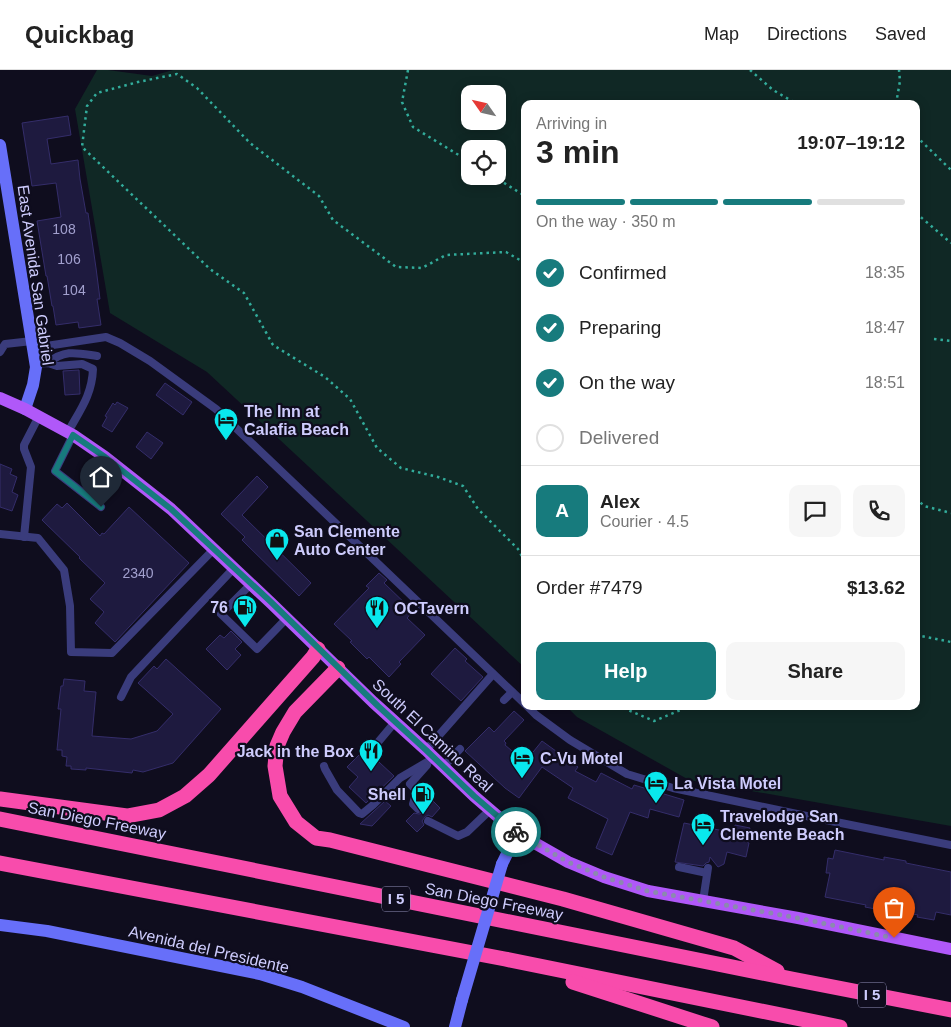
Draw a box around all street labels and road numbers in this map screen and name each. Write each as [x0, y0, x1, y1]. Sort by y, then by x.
street label: East Avenida San Gabriel [14, 184, 57, 366]
street label: South El Camino Real [369, 675, 496, 795]
street label: San Diego Freeway [26, 799, 167, 842]
street label: San Diego Freeway [423, 880, 564, 923]
road number: I 5 [382, 886, 410, 912]
street label: Avenida del Presidente [127, 923, 291, 976]
road number: I 5 [858, 982, 886, 1008]

